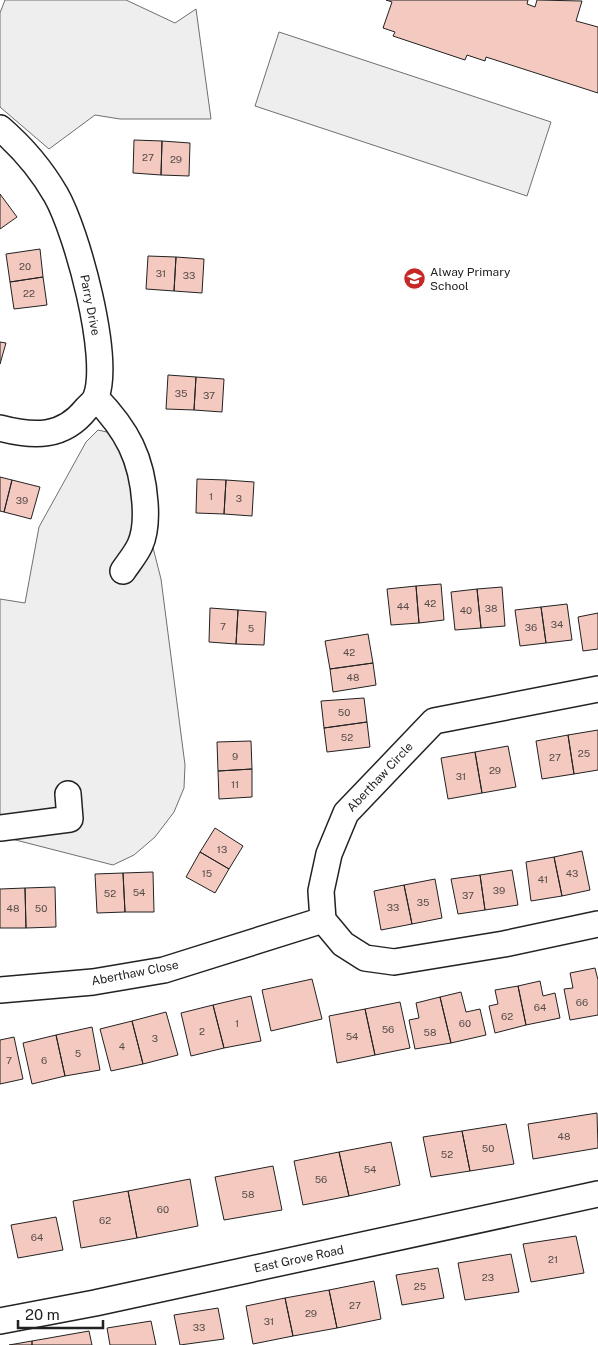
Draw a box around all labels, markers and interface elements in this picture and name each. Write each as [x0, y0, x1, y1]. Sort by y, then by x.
house number: 27 [142, 151, 154, 163]
house number: 29 [170, 153, 182, 165]
house number: 20 [19, 260, 31, 272]
place label: Alway Primary School [430, 265, 511, 293]
house number: 31 [156, 267, 166, 279]
school or university icon: Alway Primary School [402, 267, 426, 291]
house number: 33 [183, 269, 195, 281]
street label: Parry Drive [77, 273, 103, 337]
house number: 22 [23, 287, 35, 299]
house number: 35 [175, 387, 187, 399]
house number: 37 [203, 389, 215, 401]
house number: 1 [209, 490, 213, 502]
house number: 3 [236, 492, 242, 504]
house number: 39 [16, 494, 28, 506]
house number: 42 [424, 597, 436, 609]
house number: 44 [397, 600, 409, 612]
house number: 38 [485, 602, 497, 614]
house number: 40 [460, 604, 472, 616]
house number: 34 [551, 618, 563, 630]
house number: 7 [220, 620, 226, 632]
house number: 36 [525, 621, 537, 633]
house number: 5 [248, 622, 254, 634]
house number: 42 [343, 646, 355, 658]
house number: 48 [347, 671, 359, 683]
house number: 50 [338, 706, 350, 718]
house number: 52 [341, 731, 353, 743]
street label: Aberthaw Circle [344, 739, 416, 815]
house number: 25 [578, 747, 590, 759]
house number: 9 [232, 750, 238, 762]
house number: 27 [549, 751, 561, 763]
house number: 29 [489, 764, 501, 776]
house number: 31 [456, 770, 466, 782]
house number: 11 [231, 778, 239, 790]
house number: 13 [217, 843, 227, 855]
house number: 15 [202, 867, 212, 879]
house number: 43 [566, 867, 578, 879]
house number: 41 [538, 873, 548, 885]
house number: 39 [493, 884, 505, 896]
house number: 54 [133, 886, 145, 898]
house number: 52 [104, 887, 116, 899]
house number: 37 [462, 889, 474, 901]
house number: 35 [417, 896, 429, 908]
house number: 33 [387, 901, 399, 913]
house number: 48 [7, 902, 19, 914]
house number: 50 [35, 902, 47, 914]
street label: Aberthaw Close [90, 958, 180, 988]
house number: 66 [576, 996, 588, 1008]
house number: 64 [534, 1001, 546, 1013]
house number: 62 [501, 1010, 513, 1022]
house number: 1 [235, 1017, 239, 1029]
house number: 60 [459, 1017, 471, 1029]
house number: 56 [382, 1023, 394, 1035]
house number: 2 [199, 1025, 205, 1037]
house number: 58 [424, 1026, 436, 1038]
house number: 54 [346, 1030, 358, 1042]
house number: 3 [152, 1032, 158, 1044]
house number: 4 [119, 1040, 125, 1052]
house number: 5 [75, 1047, 81, 1059]
house number: 7 [6, 1054, 12, 1066]
house number: 6 [41, 1054, 47, 1066]
house number: 48 [558, 1130, 570, 1142]
house number: 50 [482, 1142, 494, 1154]
house number: 52 [441, 1148, 453, 1160]
house number: 54 [364, 1163, 376, 1175]
house number: 56 [315, 1173, 327, 1185]
house number: 58 [242, 1188, 254, 1200]
house number: 60 [157, 1203, 169, 1215]
house number: 62 [99, 1214, 111, 1226]
house number: 64 [31, 1231, 43, 1243]
street label: East Grove Road [253, 1243, 345, 1275]
house number: 21 [548, 1253, 558, 1265]
house number: 23 [482, 1271, 494, 1283]
house number: 25 [414, 1280, 426, 1292]
scale bar [18, 1298, 102, 1330]
house number: 27 [349, 1299, 361, 1311]
text: 20 m [25, 1306, 60, 1323]
house number: 29 [305, 1307, 317, 1319]
house number: 31 [264, 1315, 274, 1327]
house number: 33 [193, 1321, 205, 1333]

